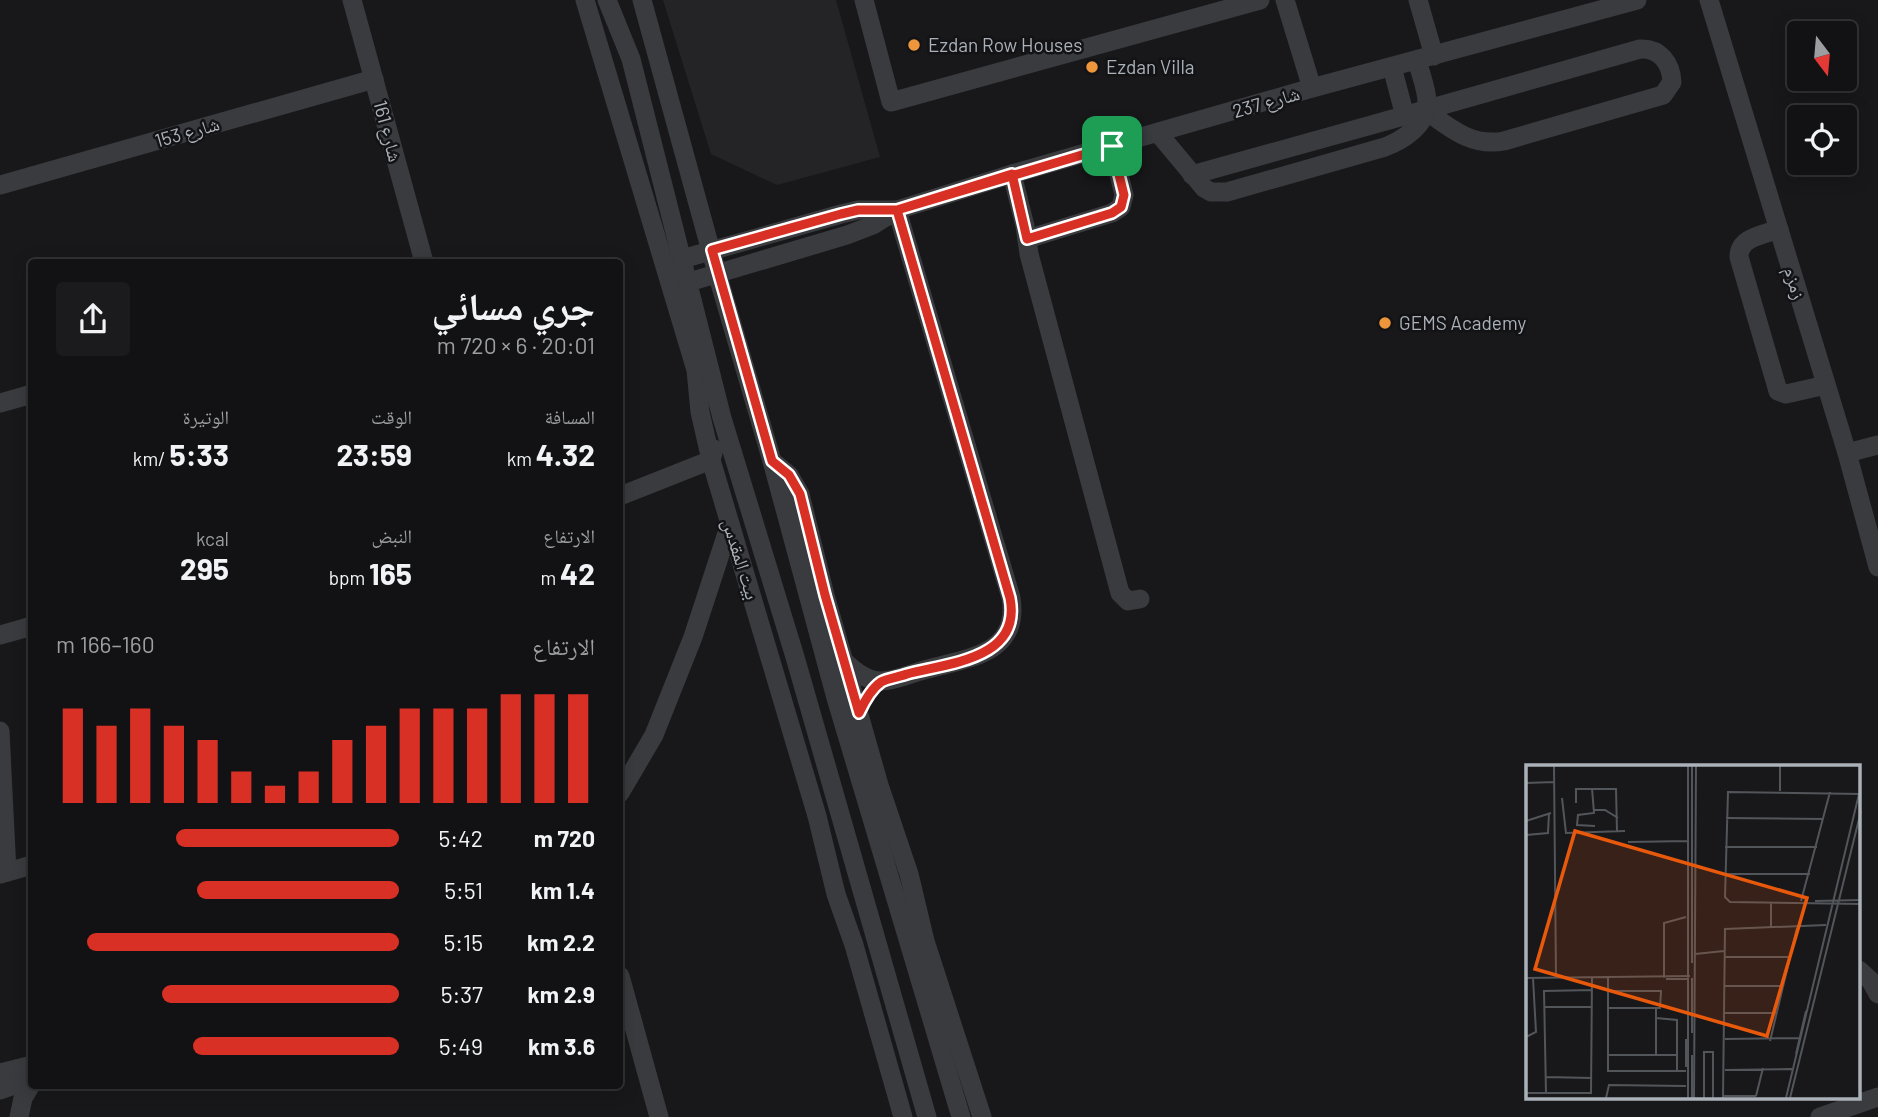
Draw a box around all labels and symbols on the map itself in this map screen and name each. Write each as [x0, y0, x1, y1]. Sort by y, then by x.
north arrow [1787, 21, 1857, 91]
place label: Ezdan Row Houses [928, 33, 1082, 56]
marker: Ezdan Row Houses [906, 37, 922, 53]
place label: Ezdan Villa [1106, 55, 1195, 78]
marker: Ezdan Villa [1084, 59, 1100, 75]
street label: شارع 237 [1230, 81, 1302, 123]
street label: شارع 161 [368, 98, 408, 164]
street label: شارع 153 [152, 111, 222, 153]
pin [1082, 116, 1142, 176]
street label: زمزم [1777, 264, 1811, 303]
place label: GEMS Academy [1399, 311, 1527, 334]
marker: GEMS Academy [1377, 315, 1393, 331]
street label: بيت المقدس [717, 516, 765, 602]
inset map [1526, 765, 1860, 1100]

